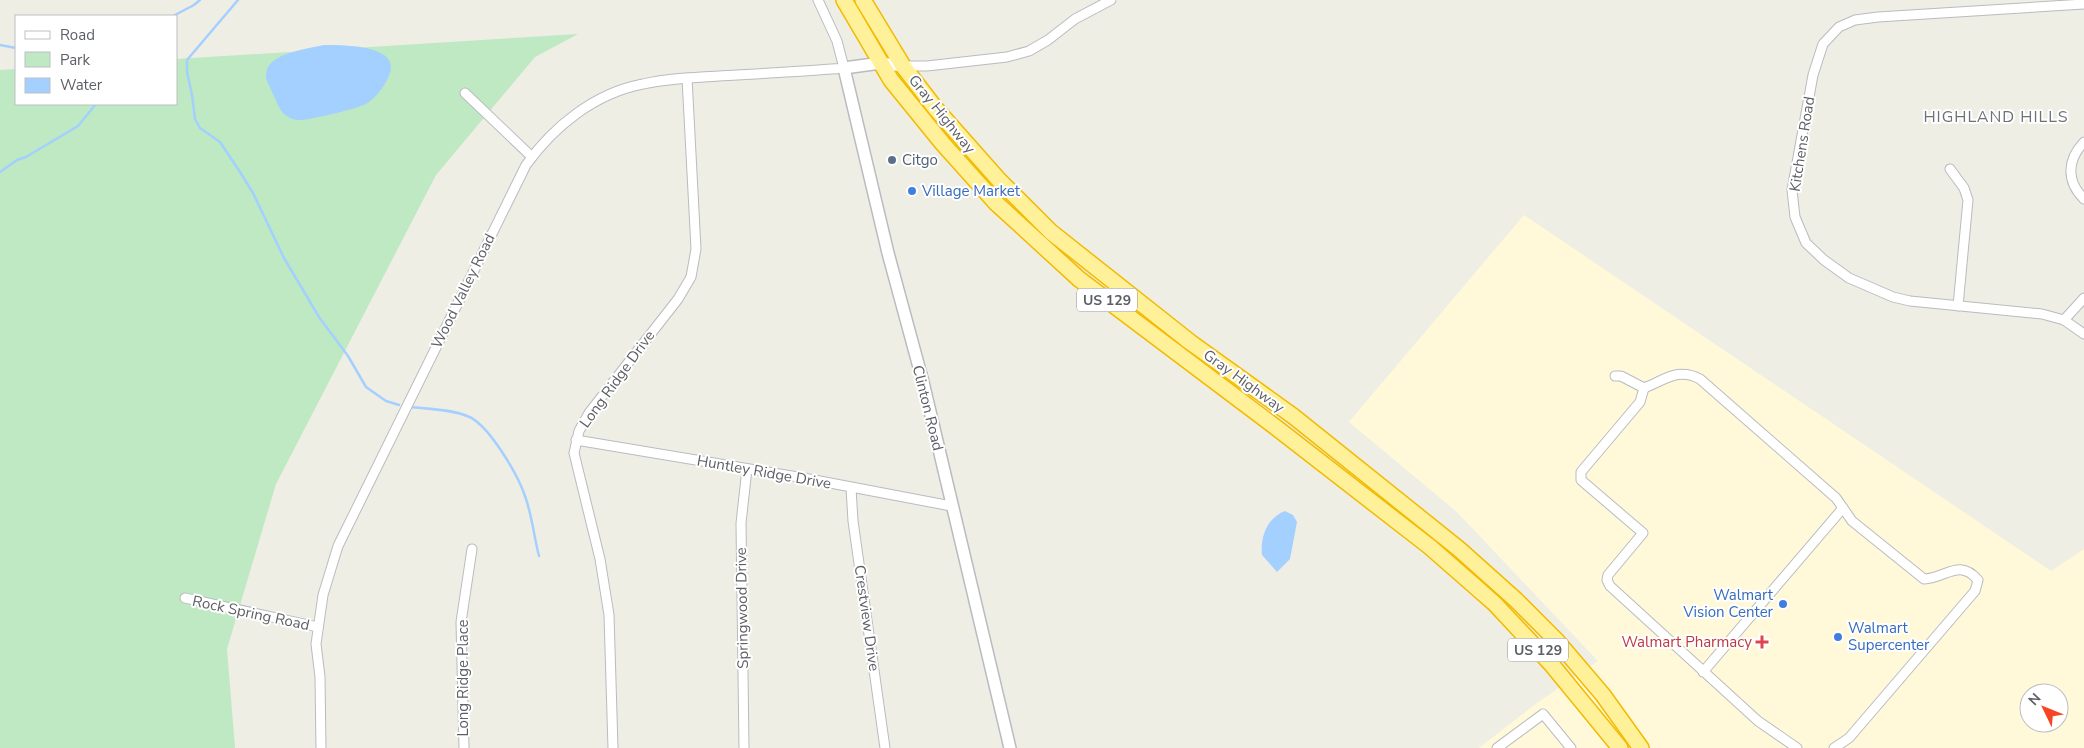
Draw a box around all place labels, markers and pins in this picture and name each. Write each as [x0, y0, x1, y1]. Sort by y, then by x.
place label: Citgo [902, 150, 938, 170]
marker: Citgo [886, 154, 898, 166]
place label: Village Market [921, 181, 1021, 201]
marker: Village Market [906, 185, 918, 197]
place label: Walmart Vision Center [1682, 585, 1774, 622]
marker: Walmart Vision Center [1777, 598, 1789, 610]
place label: Walmart Supercenter [1848, 618, 1930, 655]
marker: Walmart Supercenter [1832, 631, 1844, 643]
place label: Walmart Pharmacy [1621, 632, 1752, 652]
marker: Walmart Pharmacy [1756, 636, 1768, 648]

